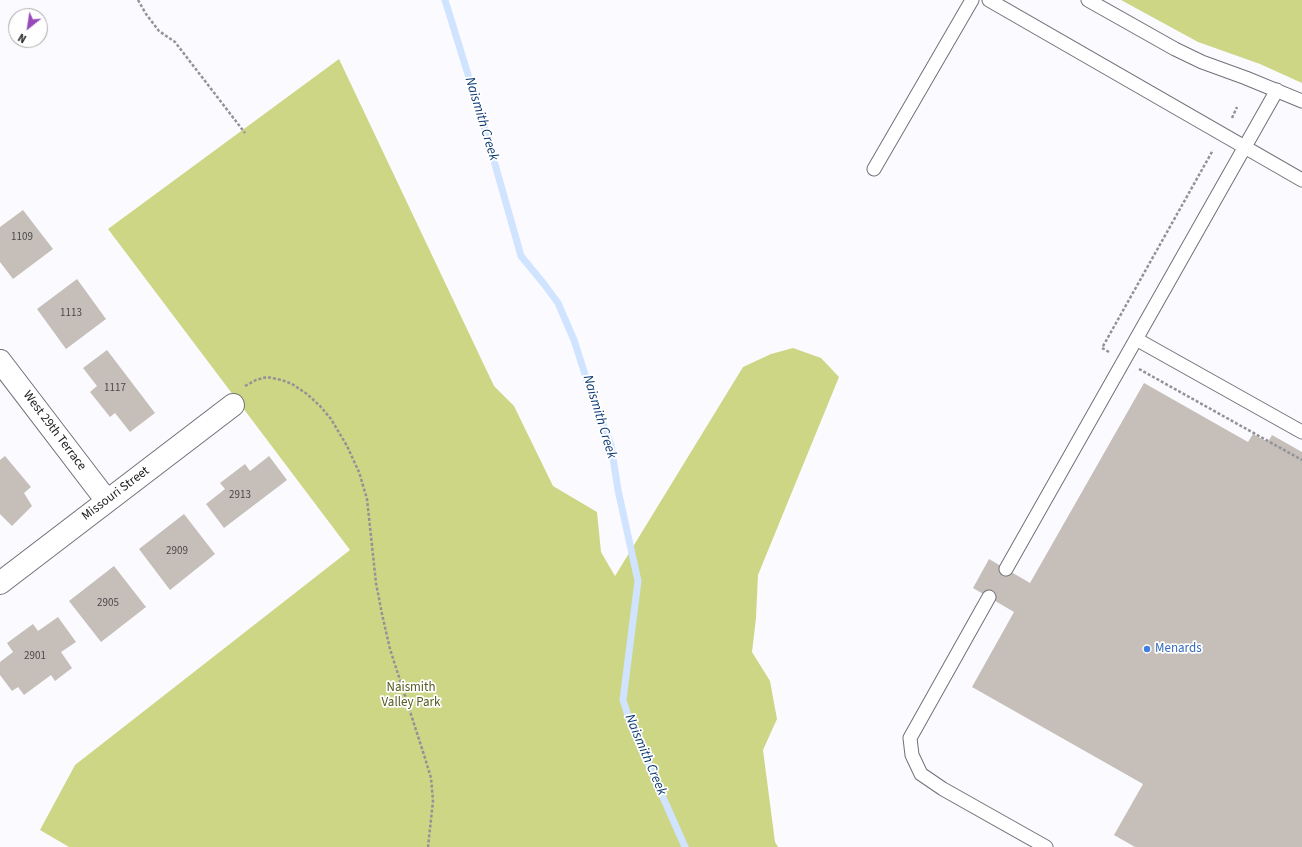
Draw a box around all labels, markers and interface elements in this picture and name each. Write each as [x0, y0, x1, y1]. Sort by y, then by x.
north arrow [8, 8, 48, 48]
text: N [15, 30, 29, 46]
water label: Naismith Creek [460, 75, 502, 163]
house number: 1109 [11, 231, 33, 245]
house number: 1113 [60, 307, 82, 321]
water label: Naismith Creek [578, 373, 620, 461]
house number: 1117 [104, 382, 126, 396]
street label: West 29th Terrace [19, 388, 89, 474]
street label: Missouri Street [79, 464, 153, 524]
house number: 2913 [229, 489, 251, 503]
house number: 2909 [166, 545, 188, 559]
house number: 2905 [97, 597, 119, 611]
place label: Menards [1155, 641, 1202, 657]
marker: Menards [1142, 644, 1152, 654]
house number: 2901 [24, 650, 46, 664]
park label: Naismith Valley Park [381, 680, 441, 711]
water label: Naismith Creek [620, 712, 670, 798]

